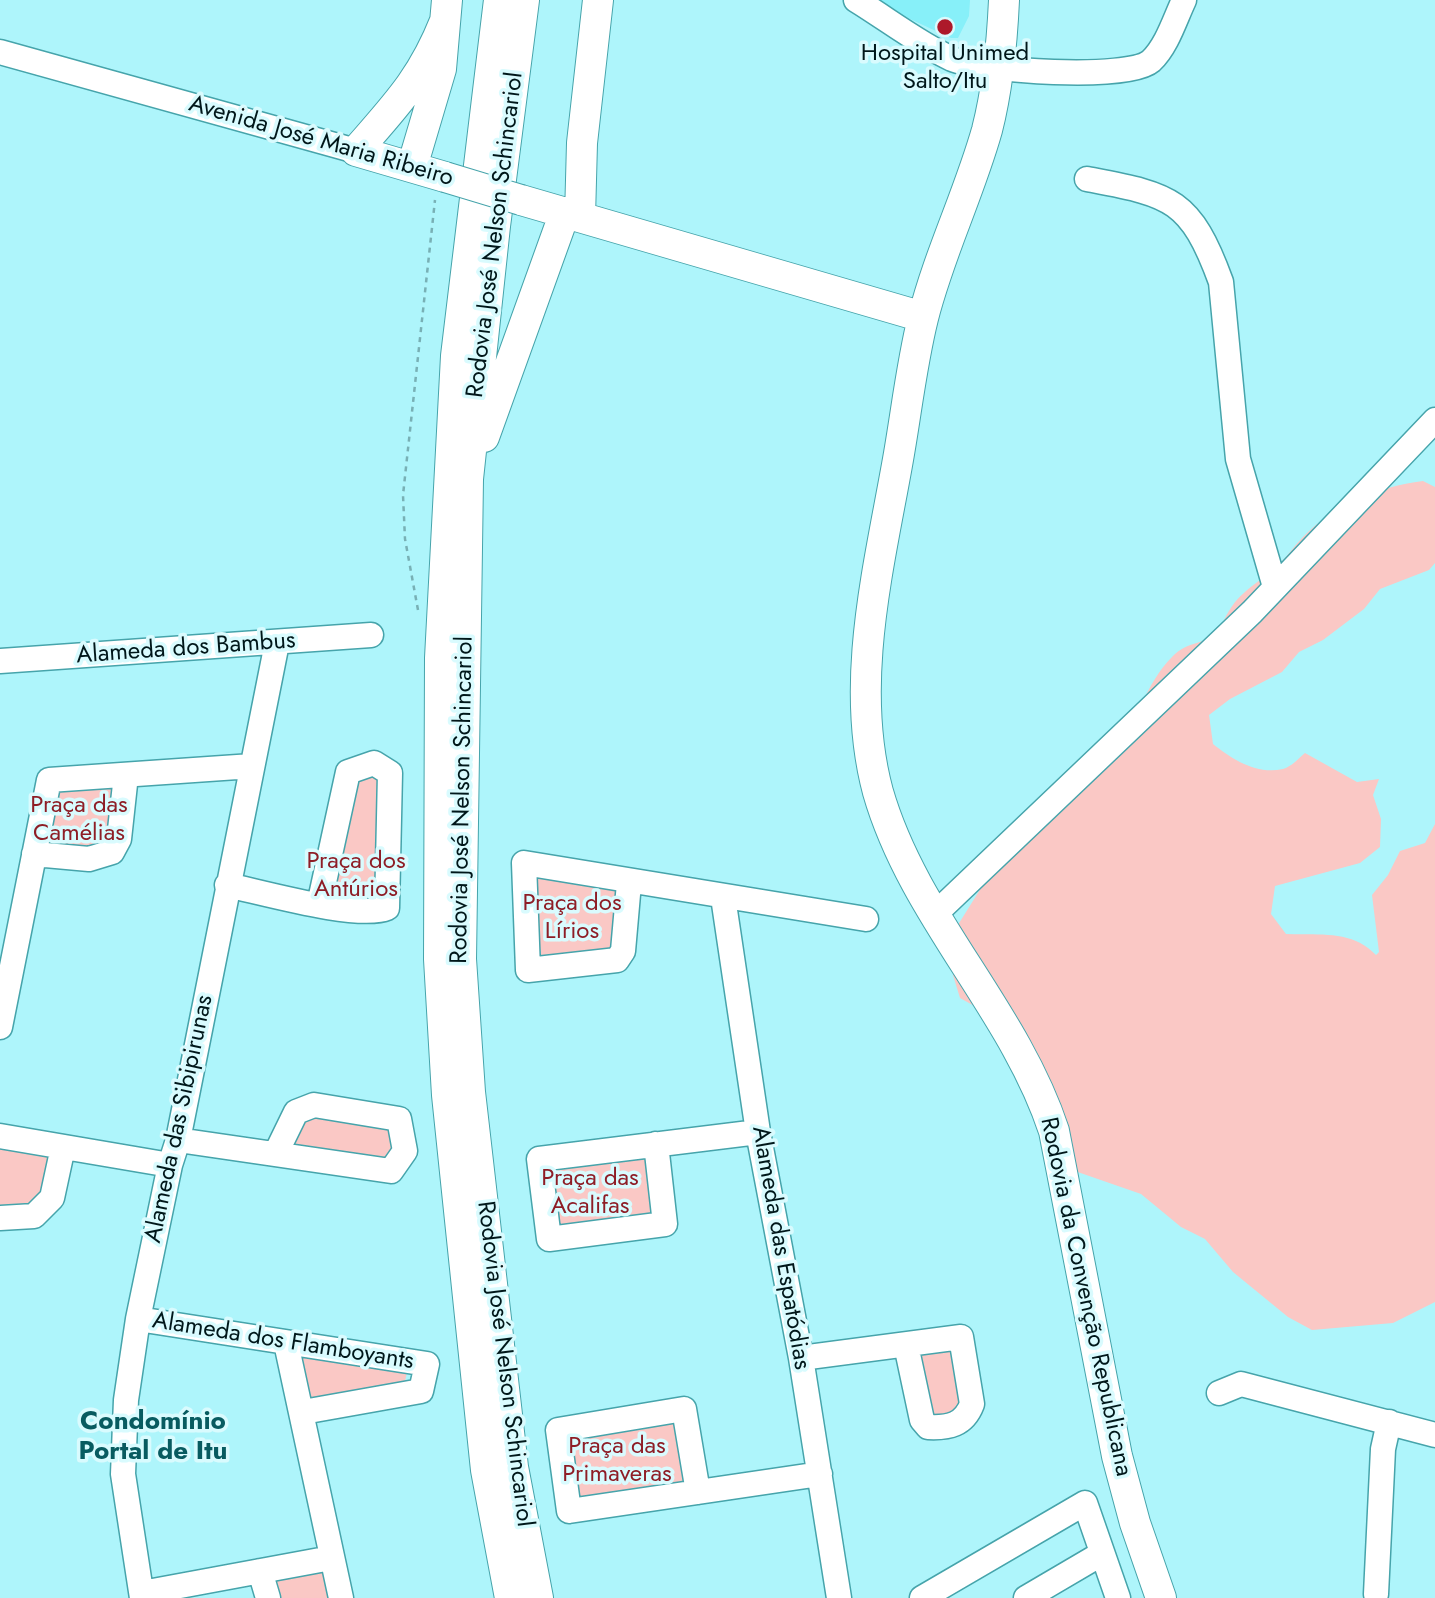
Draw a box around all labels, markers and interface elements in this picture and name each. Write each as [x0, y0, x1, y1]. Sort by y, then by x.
marker: Hospital Unimed Salto/Itu [935, 17, 955, 37]
place label: Hospital Unimed Salto/Itu [861, 40, 1029, 96]
street label: Rodovia José Nelson Schincariol [462, 71, 530, 399]
street label: Avenida José Maria Ribeiro [185, 90, 457, 194]
street label: Alameda dos Bambus [75, 627, 297, 671]
street label: Rodovia José Nelson Schincariol [446, 636, 480, 964]
park label: Praça das Camélias [30, 792, 128, 848]
park label: Praça dos Antúrios [306, 848, 406, 904]
park label: Praça dos Lírios [522, 890, 622, 946]
street label: Alameda das Sibipirunas [140, 993, 220, 1245]
street label: Rodovia da Convenção Republicana [1033, 1115, 1137, 1479]
street label: Alameda das Espatódias [744, 1124, 816, 1372]
park label: Praça das Acalifas [541, 1165, 639, 1221]
street label: Rodovia José Nelson Schincariol [470, 1200, 538, 1528]
street label: Alameda dos Flamboyants [150, 1307, 416, 1377]
district label: Condomínio Portal de Itu [79, 1407, 227, 1468]
park label: Praça das Primaveras [562, 1433, 672, 1489]

